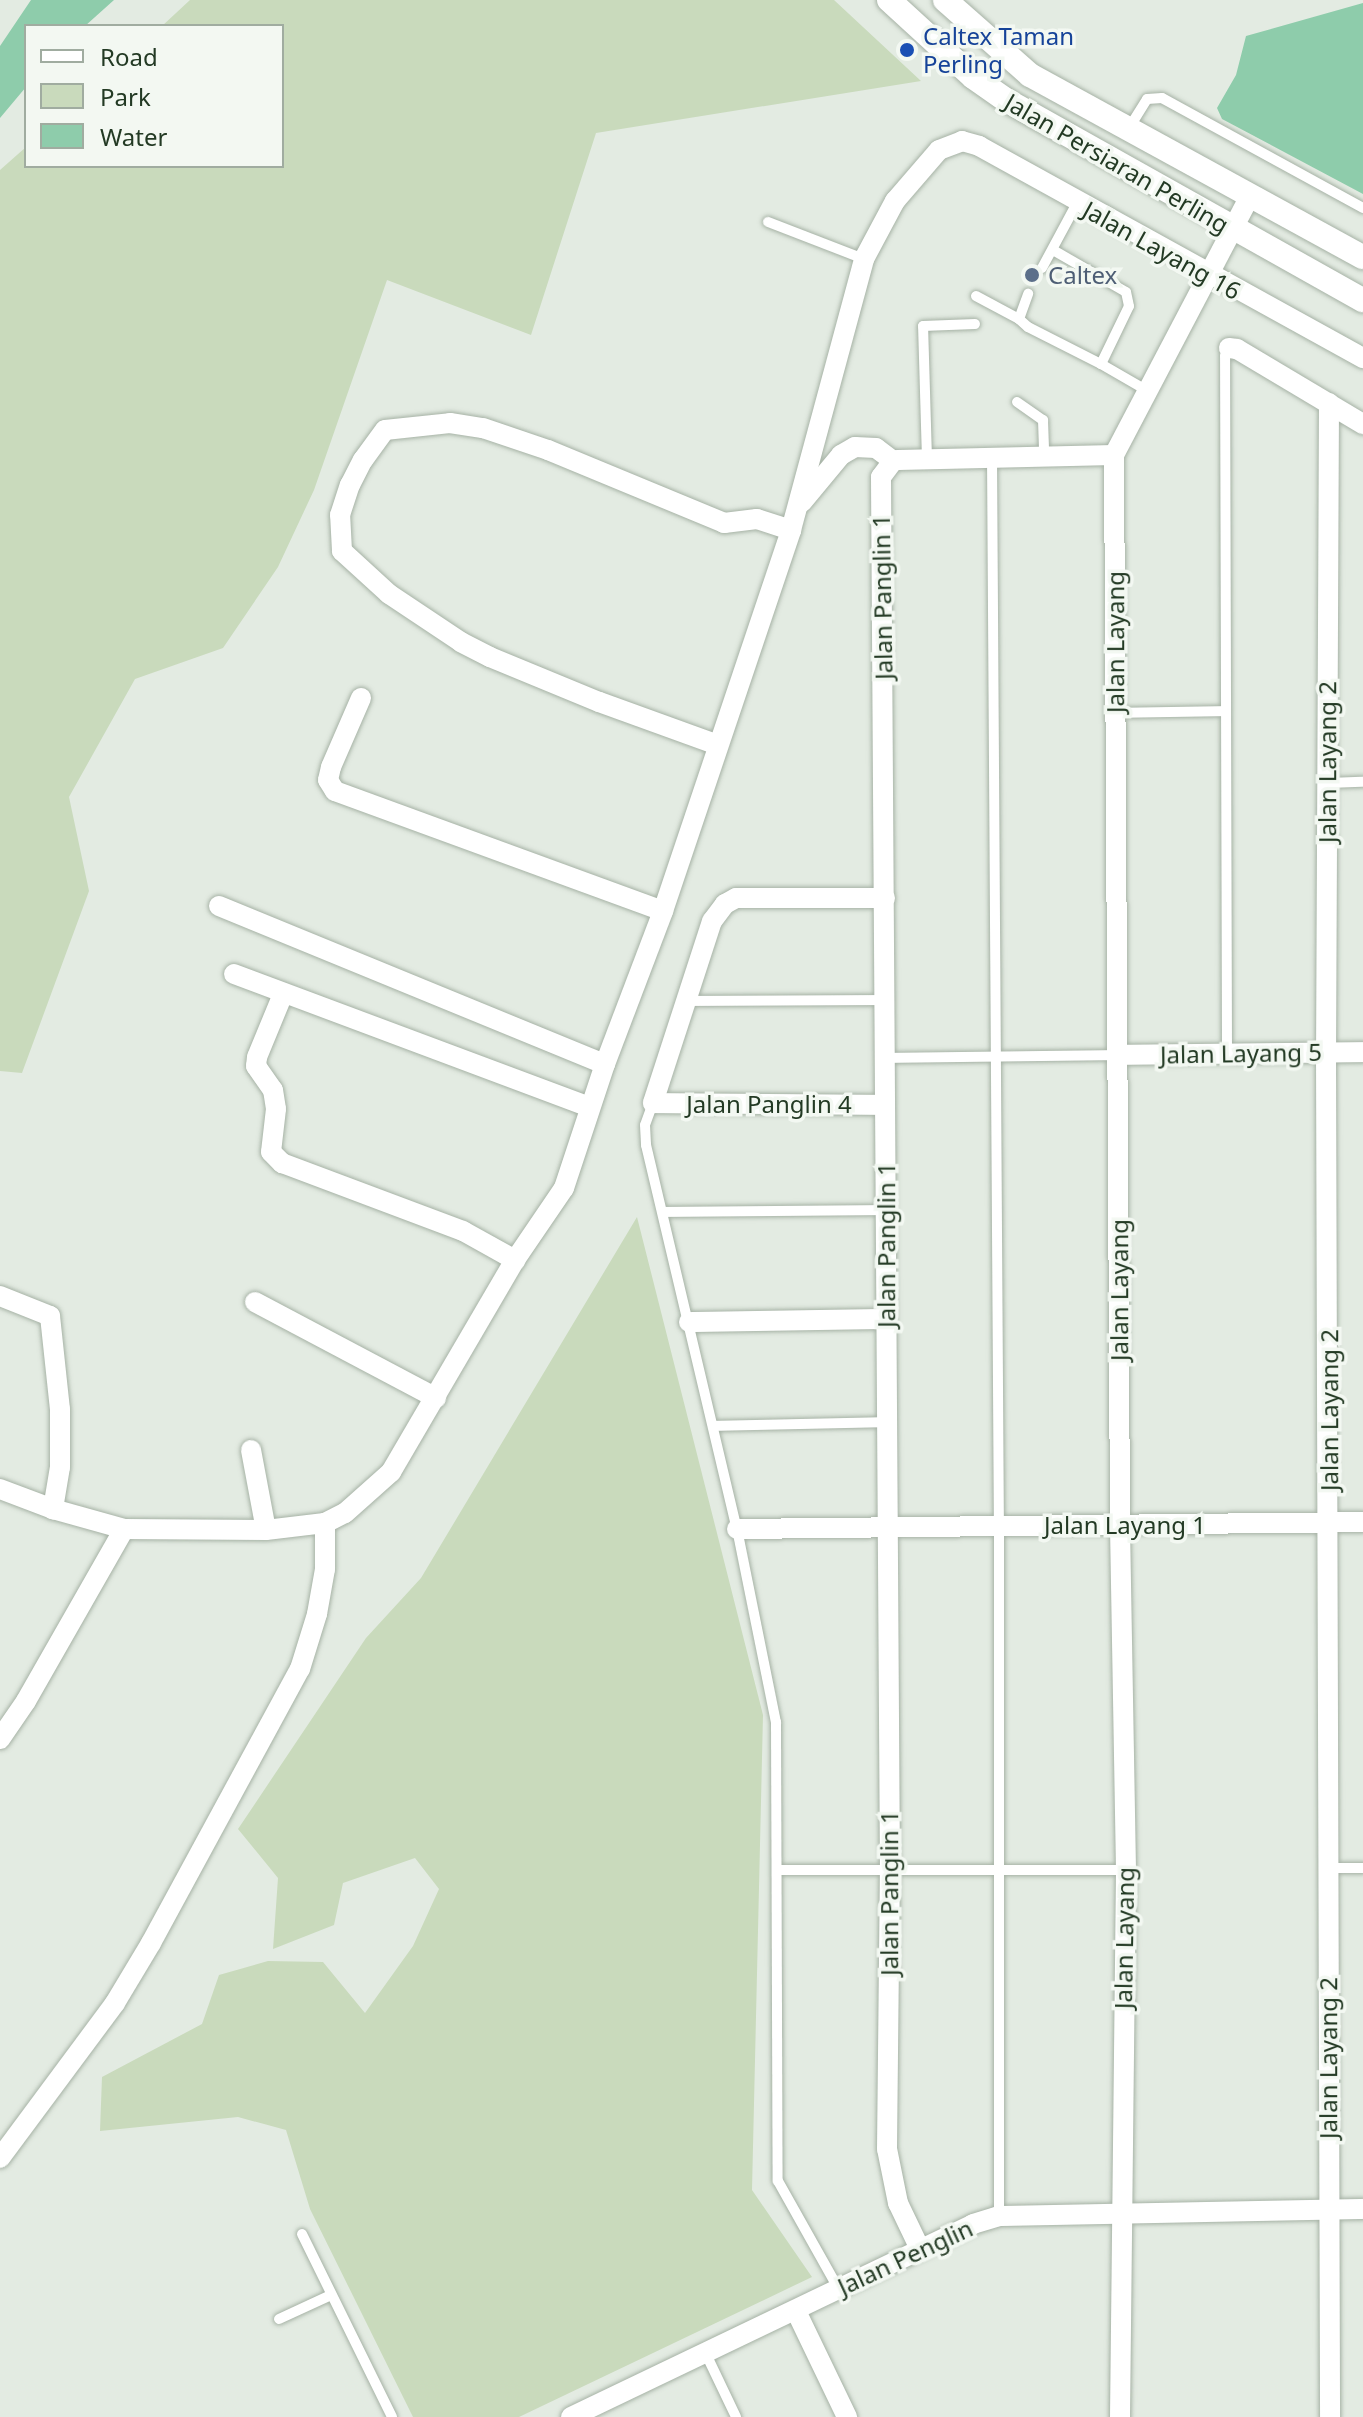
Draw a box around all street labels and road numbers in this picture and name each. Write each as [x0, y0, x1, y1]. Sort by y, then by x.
street label: Jalan Persiaran Perling [1000, 87, 1234, 239]
street label: Jalan Layang 16 [1078, 195, 1246, 305]
street label: Jalan Panglin 1 [866, 514, 898, 680]
street label: Jalan Layang [1101, 571, 1129, 713]
street label: Jalan Layang 2 [1313, 681, 1341, 843]
street label: Jalan Layang 5 [1160, 1037, 1322, 1069]
street label: Jalan Panglin 4 [686, 1090, 852, 1118]
street label: Jalan Panglin 1 [872, 1162, 900, 1328]
street label: Jalan Layang [1105, 1219, 1133, 1361]
street label: Jalan Layang 2 [1315, 1329, 1343, 1491]
street label: Jalan Layang 1 [1044, 1511, 1206, 1539]
street label: Jalan Panglin 1 [875, 1810, 903, 1976]
street label: Jalan Layang [1108, 1867, 1140, 2009]
street label: Jalan Layang 2 [1314, 1977, 1342, 2139]
street label: Jalan Penglin [833, 2213, 977, 2301]

